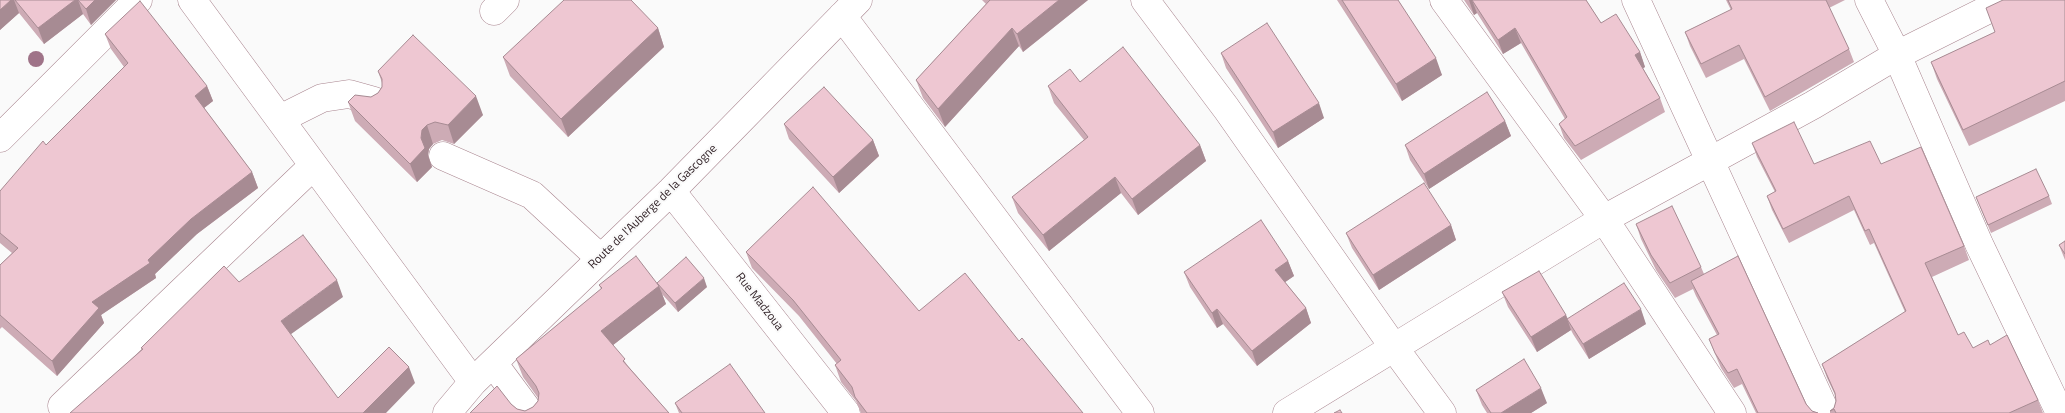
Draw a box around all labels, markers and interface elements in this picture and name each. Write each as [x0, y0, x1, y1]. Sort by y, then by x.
street label: Route de l'Auberge de la Gascogne [586, 142, 720, 272]
street label: Rue Madzoua [732, 270, 786, 334]

